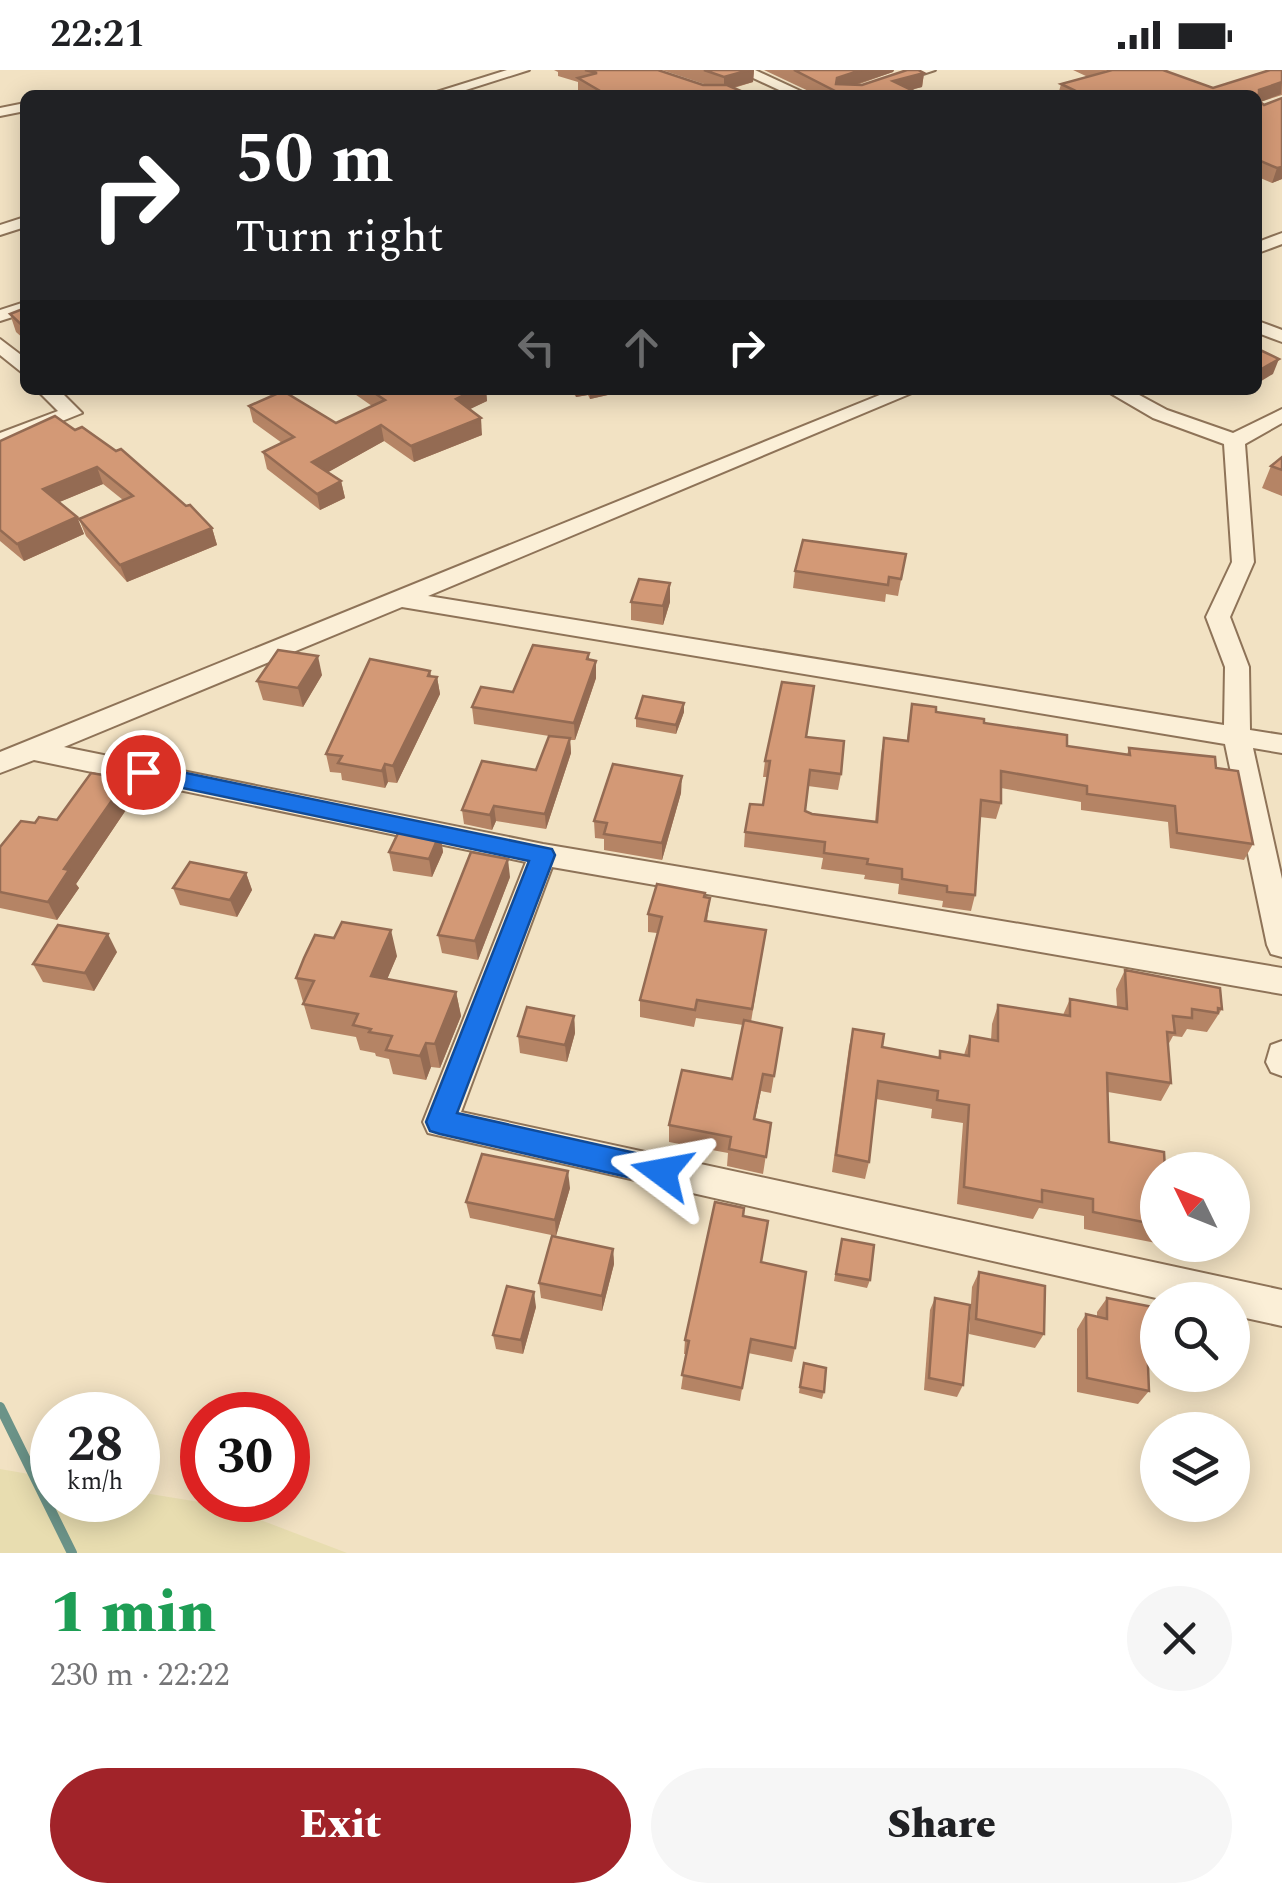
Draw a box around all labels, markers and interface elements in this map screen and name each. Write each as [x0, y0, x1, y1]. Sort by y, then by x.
text: 22:21 [50, 6, 145, 64]
text: 50 m [235, 107, 394, 213]
icon: right [70, 130, 200, 260]
text: Turn right [235, 203, 444, 272]
icon: left [509, 320, 564, 375]
icon: ahead [614, 320, 669, 375]
icon: right [719, 320, 774, 375]
pin [101, 730, 186, 815]
icon: arrive [116, 745, 171, 800]
position arrow [610, 1120, 714, 1224]
north arrow [1140, 1152, 1250, 1262]
map controls [1140, 1152, 1250, 1522]
button: search [1140, 1282, 1250, 1392]
speed limit sign: 30 [180, 1392, 310, 1522]
text: 28 [67, 1407, 123, 1483]
button: layers [1140, 1412, 1250, 1522]
text: km/h [67, 1463, 123, 1501]
text: 1 min [50, 1567, 216, 1659]
button: close [1127, 1586, 1232, 1691]
text: 230 m · 22:22 [50, 1651, 230, 1700]
button: Exit [50, 1768, 631, 1883]
button: Share [651, 1768, 1232, 1883]

